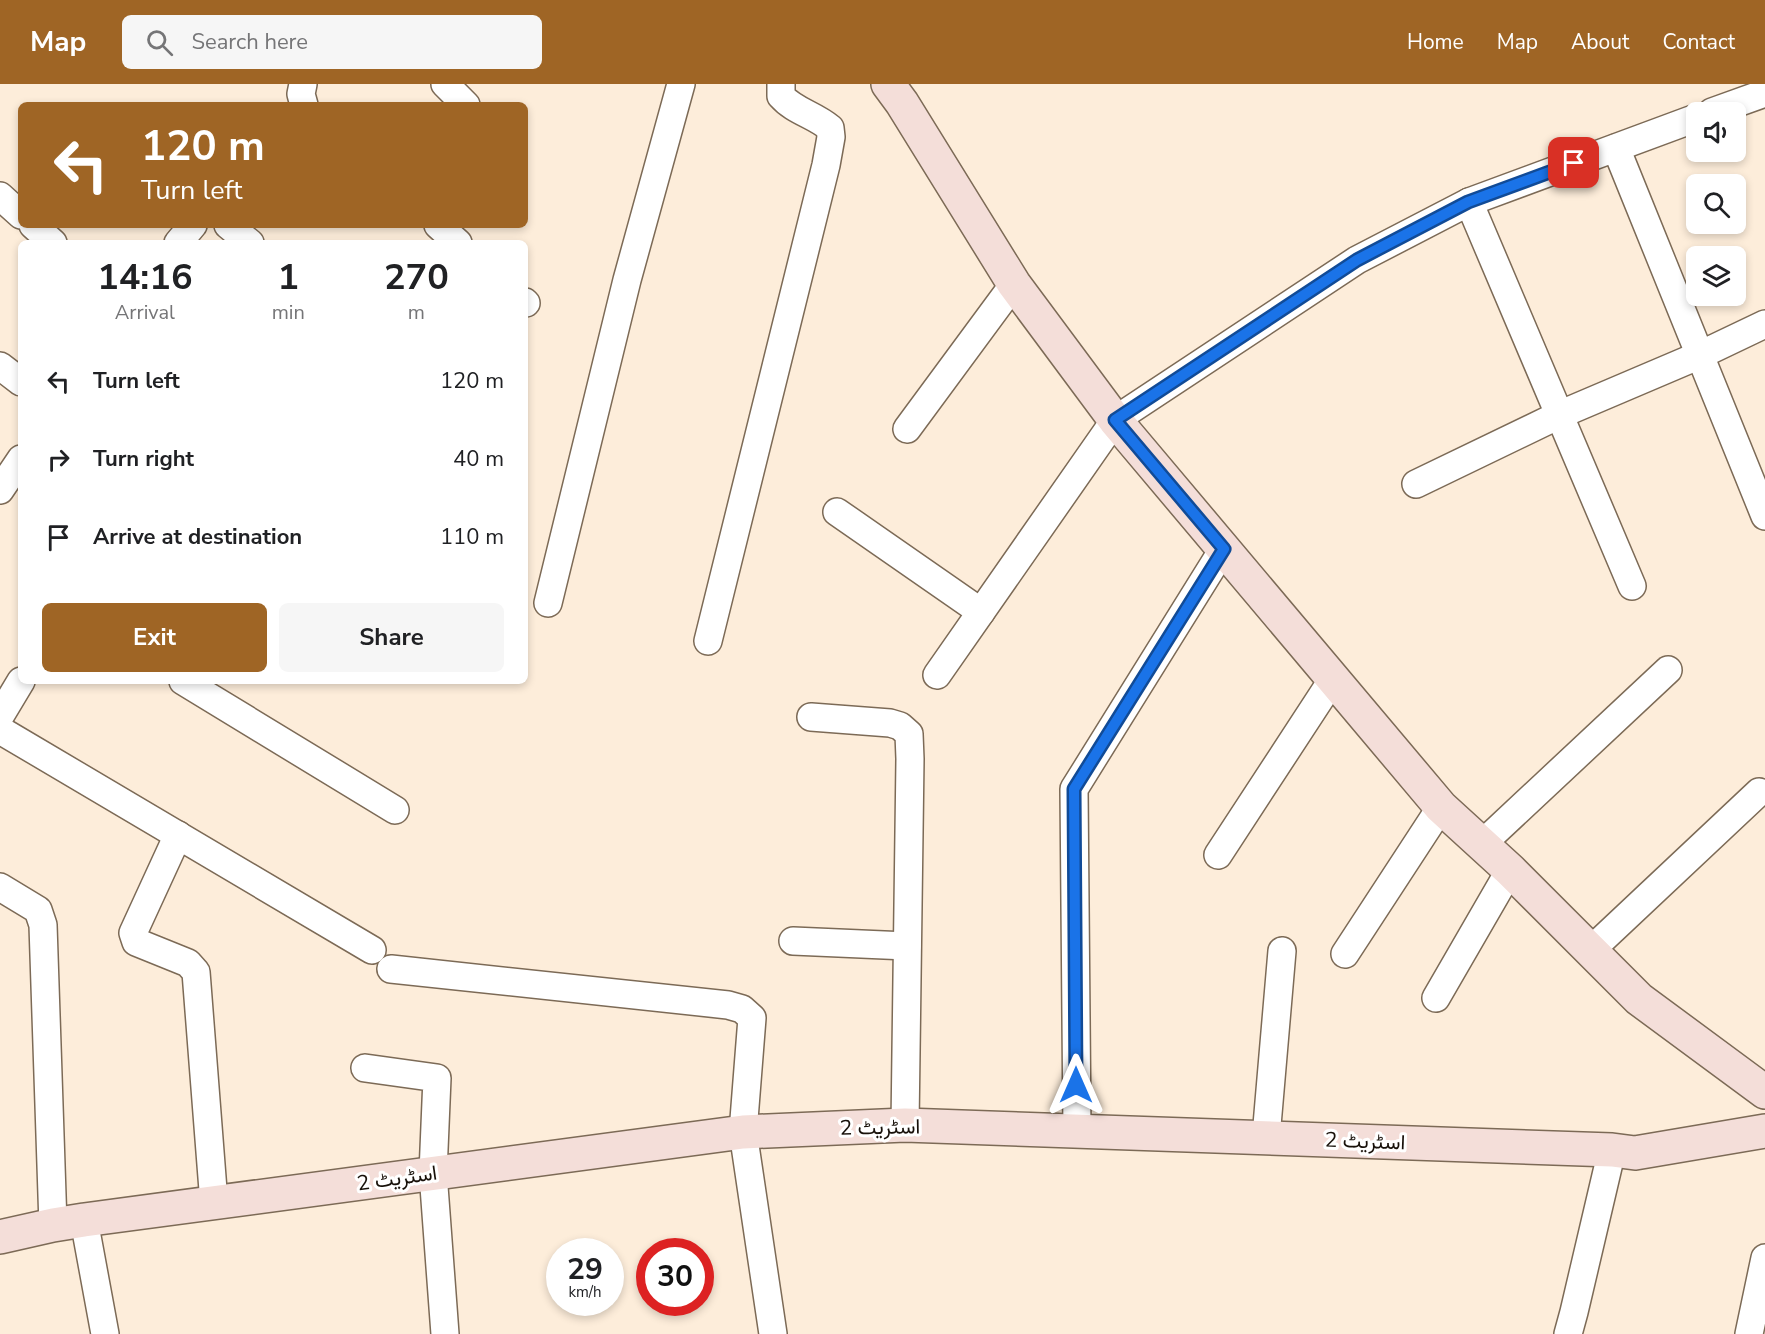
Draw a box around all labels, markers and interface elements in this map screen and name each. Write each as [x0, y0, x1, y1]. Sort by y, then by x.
search box [122, 15, 542, 69]
text: Map [30, 23, 86, 61]
icon: search [143, 26, 176, 59]
text: Search here [191, 27, 308, 57]
text: Home [1407, 28, 1464, 56]
text: Map [1497, 28, 1538, 56]
text: About [1571, 28, 1629, 56]
text: Contact [1662, 28, 1735, 56]
map controls [1686, 102, 1746, 306]
button: sound [1686, 102, 1746, 162]
text: 120 m [141, 118, 265, 175]
icon: left [42, 126, 120, 204]
pin [1548, 137, 1599, 188]
icon: arrive [1557, 146, 1590, 179]
text: Turn left [141, 172, 242, 209]
button: search [1686, 174, 1746, 234]
button: layers [1686, 246, 1746, 306]
text: 14:16 [97, 253, 193, 302]
text: 1 [277, 253, 299, 302]
text: 270 [384, 253, 449, 302]
text: Arrival [115, 299, 175, 326]
text: min [272, 299, 305, 326]
text: m [408, 299, 425, 326]
icon: left [42, 365, 75, 398]
text: Turn left [93, 366, 180, 396]
text: 120 m [440, 366, 504, 396]
icon: right [42, 443, 75, 476]
text: Turn right [93, 444, 194, 474]
text: 40 m [453, 444, 504, 474]
icon: arrive [42, 521, 75, 554]
text: Arrive at destination [93, 522, 302, 552]
text: 110 m [440, 522, 504, 552]
button: Exit [42, 603, 267, 672]
button: Share [279, 603, 504, 672]
position arrow [1044, 1053, 1108, 1117]
street label: اسٹریٹ 2 [839, 1112, 921, 1142]
street label: اسٹریٹ 2 [1324, 1126, 1406, 1156]
street label: اسٹریٹ 2 [355, 1159, 439, 1197]
speed limit sign: 30 [636, 1238, 714, 1316]
text: 29 [567, 1249, 603, 1290]
text: km/h [568, 1282, 602, 1302]

